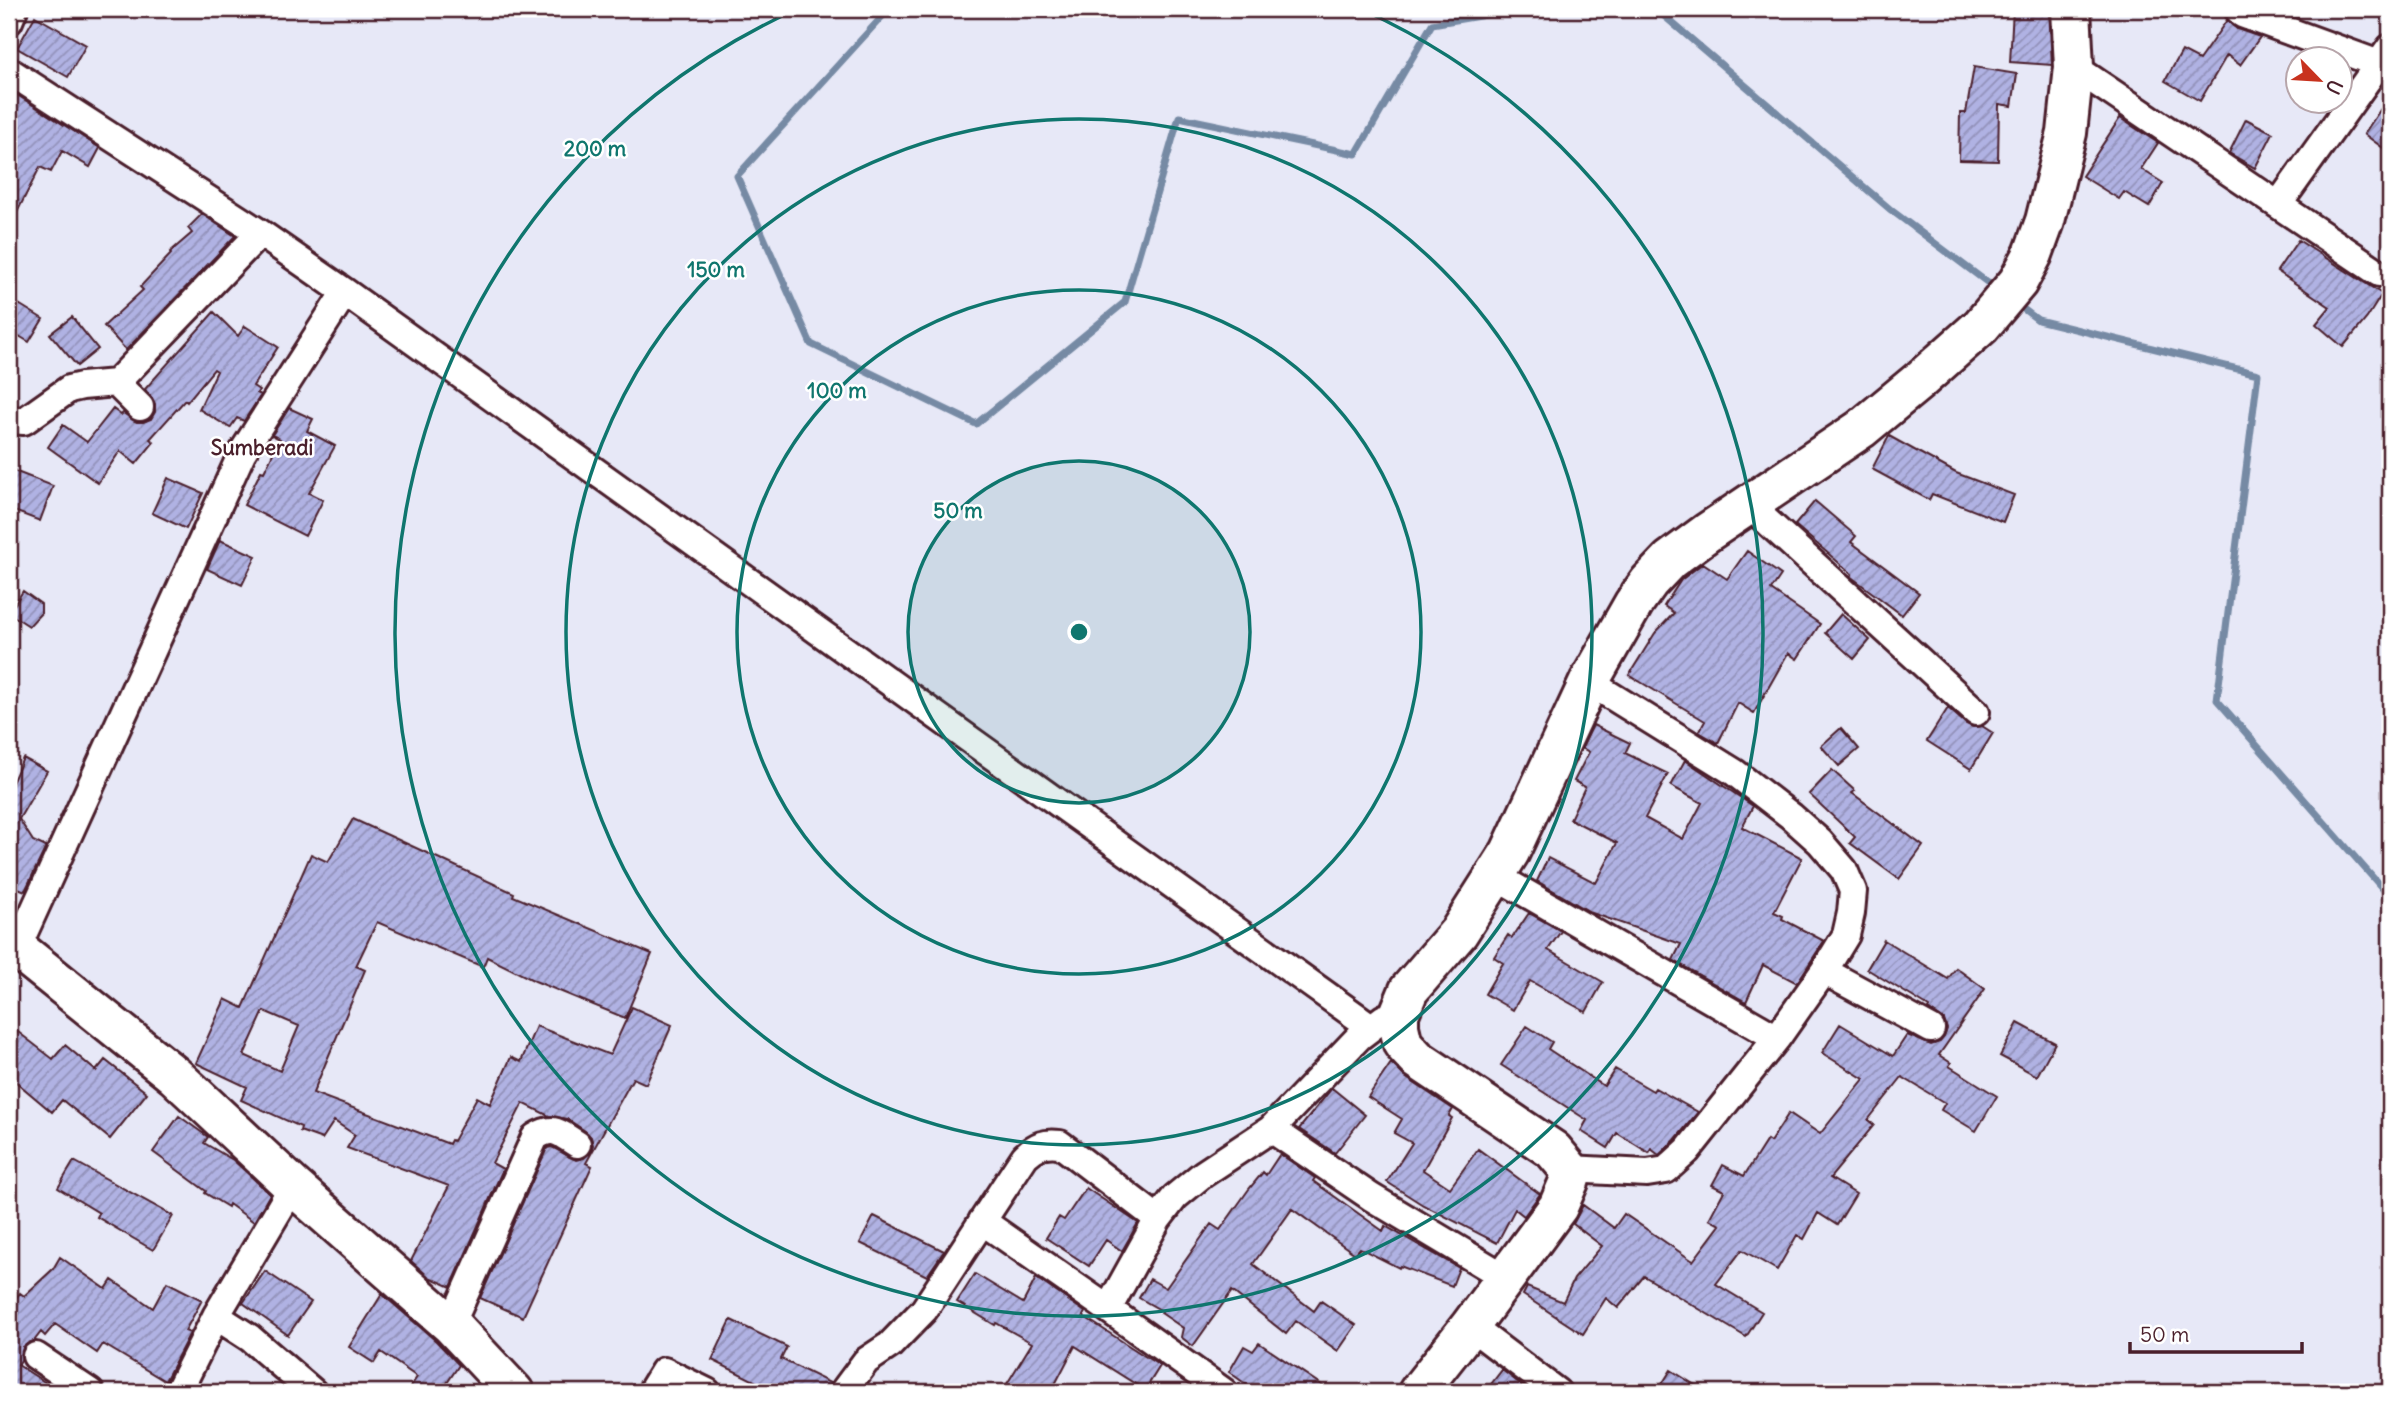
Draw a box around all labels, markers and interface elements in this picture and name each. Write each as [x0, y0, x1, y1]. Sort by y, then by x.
north arrow [2284, 46, 2354, 116]
text: U [2321, 76, 2348, 98]
text: 200 m [564, 135, 627, 162]
text: 150 m [687, 256, 745, 283]
text: 100 m [807, 377, 867, 404]
district label: Sumberadi [211, 434, 313, 461]
text: 50 m [933, 497, 983, 524]
centre of rings [1067, 620, 1091, 644]
scale bar [2130, 1310, 2301, 1354]
text: 50 m [2140, 1321, 2189, 1348]

